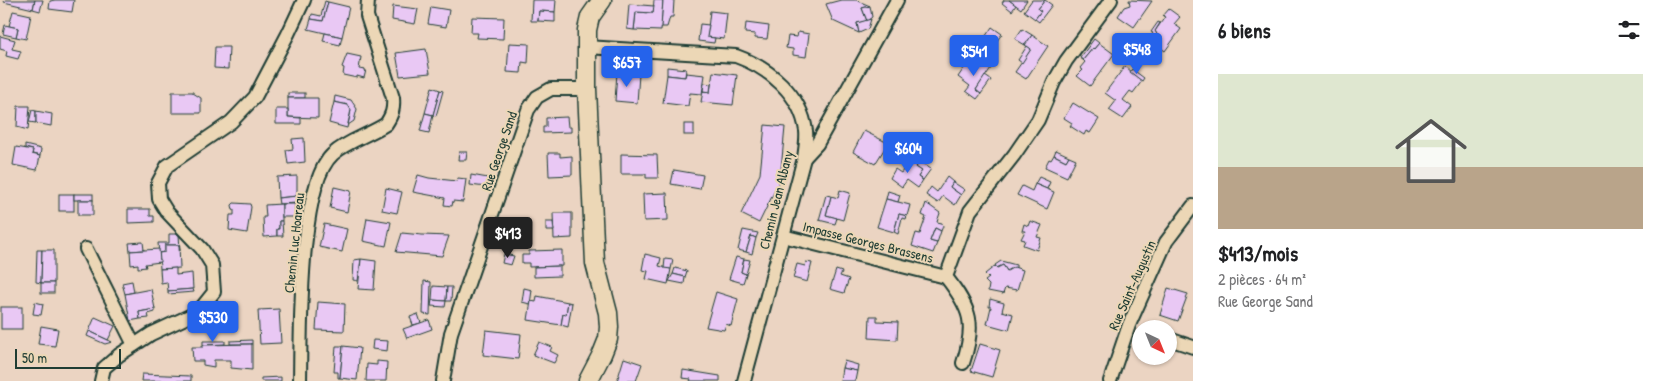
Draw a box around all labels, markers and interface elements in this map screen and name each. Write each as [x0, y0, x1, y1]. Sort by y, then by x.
text: 6 biens [1218, 16, 1271, 45]
icon: filters [1615, 16, 1643, 44]
pin: $548 [1107, 32, 1167, 75]
pin: $541 [944, 34, 1004, 77]
text: $548 [1123, 38, 1151, 60]
text: $541 [961, 40, 987, 62]
pin: $657 [597, 46, 657, 88]
text: $657 [612, 51, 642, 73]
icon: home [1386, 106, 1476, 196]
street label: Rue George Sand [476, 108, 522, 193]
pin: $604 [878, 132, 938, 174]
text: $604 [894, 137, 922, 159]
street label: Chemin Jean Albany [754, 148, 798, 252]
street label: Chemin Luc Hoareau [279, 192, 308, 294]
pin: $413 [478, 216, 538, 259]
street label: Impasse Georges Brassens [801, 216, 935, 268]
text: $413 [494, 222, 522, 244]
street label: Rue Saint-Augustin [1103, 237, 1161, 333]
text: $413/mois [1218, 239, 1298, 268]
text: 2 pièces · 64 m² [1218, 268, 1306, 290]
text: Rue George Sand [1218, 290, 1313, 312]
pin: $530 [183, 300, 243, 343]
text: $530 [198, 306, 228, 328]
north arrow [1132, 320, 1178, 365]
map controls [1132, 320, 1177, 365]
scale bar [15, 346, 121, 369]
text: 50 m [22, 348, 47, 367]

